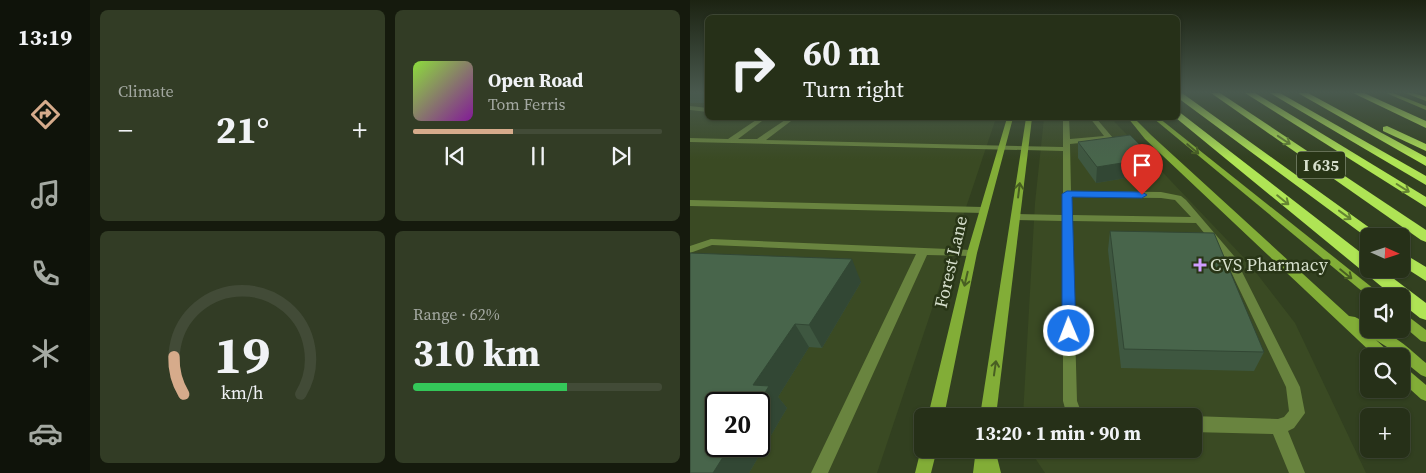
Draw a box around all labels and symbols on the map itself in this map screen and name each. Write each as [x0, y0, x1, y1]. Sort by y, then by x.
one-way arrow [1277, 135, 1291, 145]
one-way arrow [1186, 143, 1199, 154]
pin [1121, 144, 1163, 195]
road number: I 635 [1297, 152, 1345, 178]
one-way arrow [1014, 182, 1024, 198]
one-way arrow [1395, 184, 1409, 194]
one-way arrow [1276, 194, 1289, 205]
one-way arrow [1338, 210, 1352, 220]
street label: Forest Lane [928, 213, 973, 310]
north arrow [1360, 228, 1410, 278]
place label: CVS Pharmacy [1210, 252, 1329, 277]
marker: CVS Pharmacy [1194, 259, 1206, 271]
one-way arrow [1339, 268, 1352, 279]
one-way arrow [961, 271, 970, 287]
position arrow [1042, 304, 1094, 356]
one-way arrow [990, 360, 1000, 376]
speed limit sign: 20 [705, 392, 770, 457]

